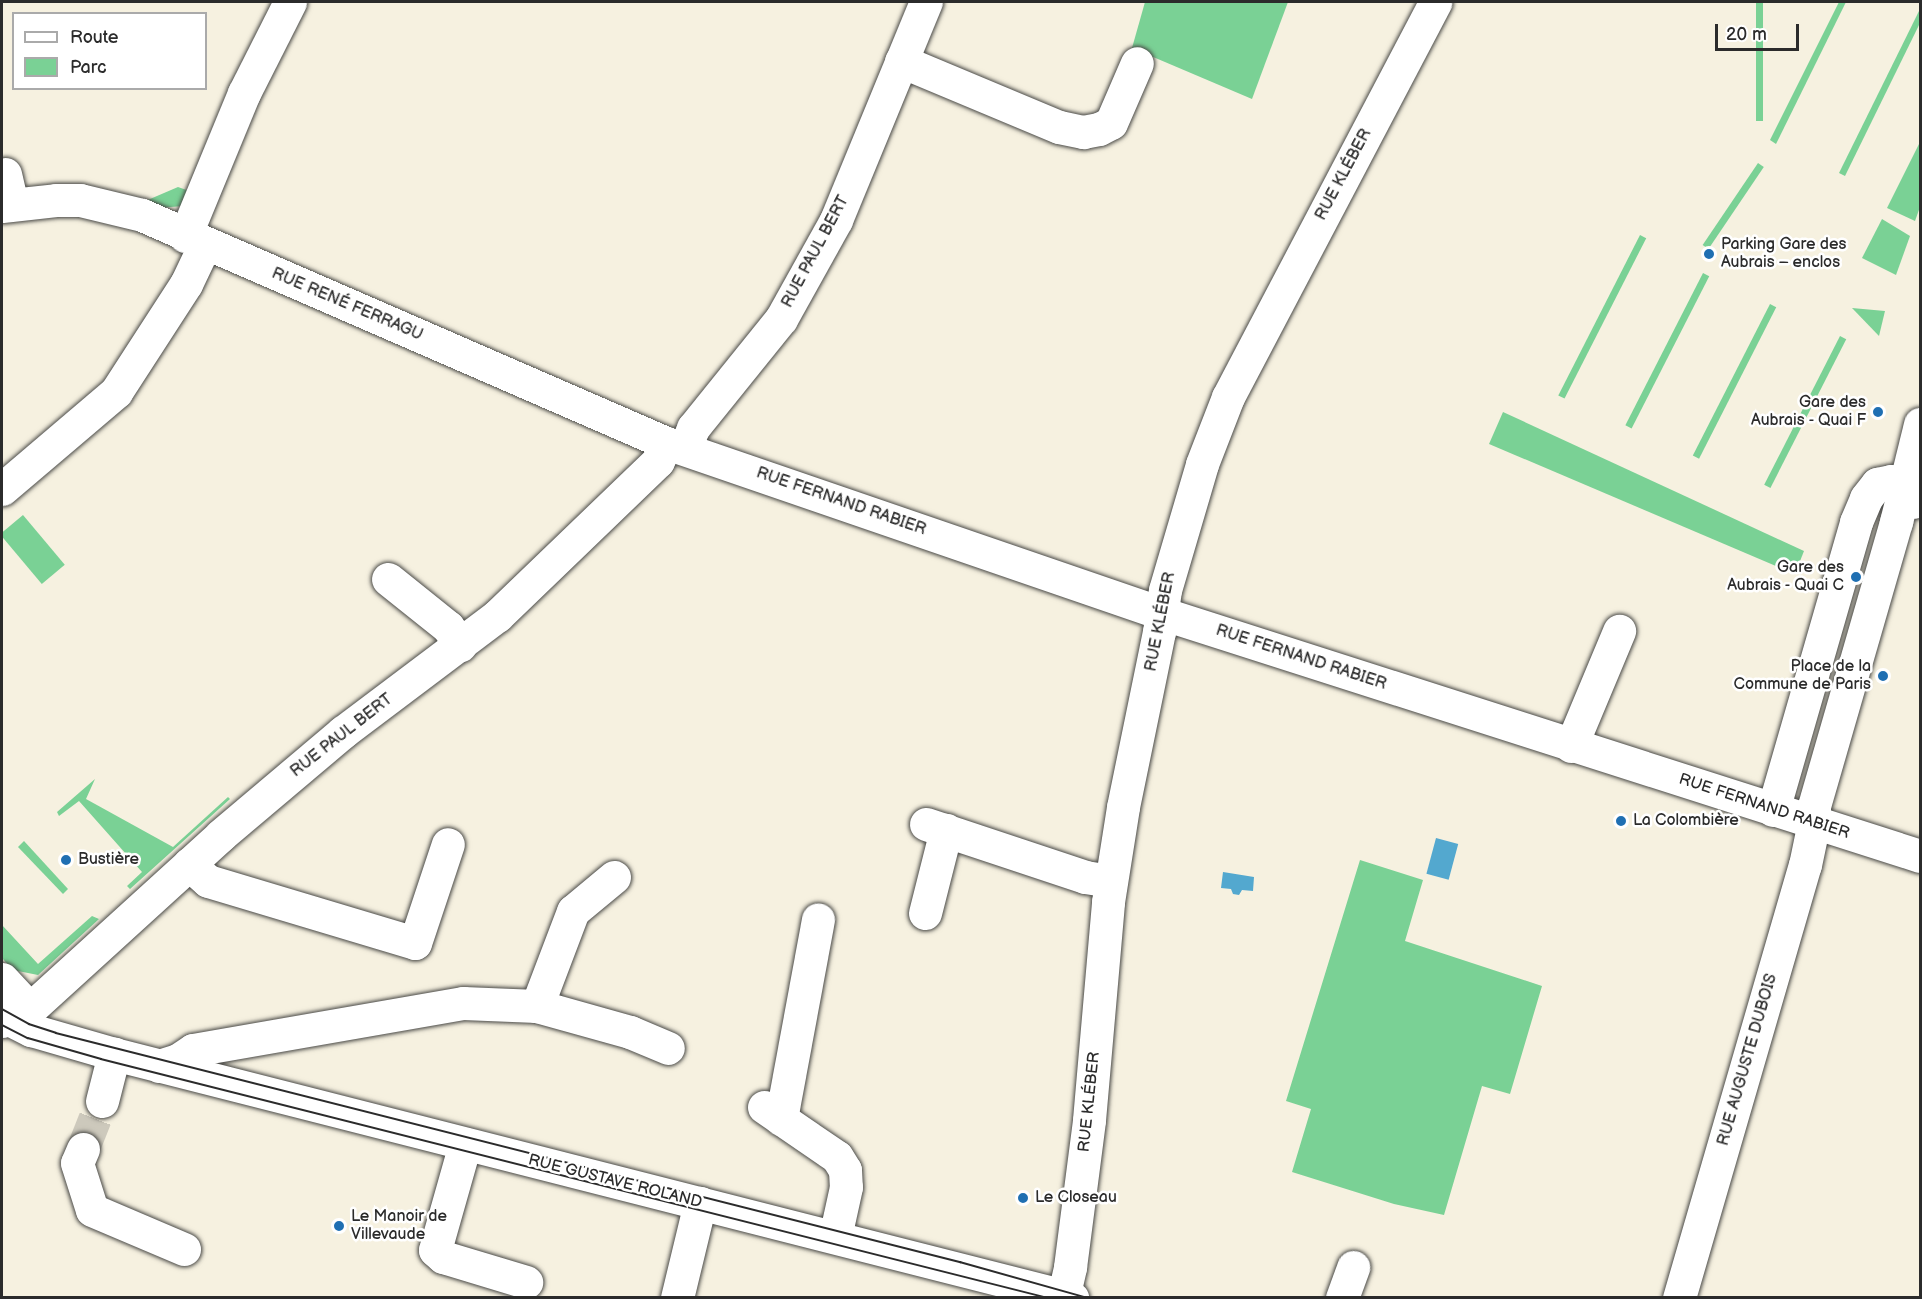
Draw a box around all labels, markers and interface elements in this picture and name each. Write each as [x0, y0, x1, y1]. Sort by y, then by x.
legend [12, 12, 207, 90]
scale bar [1718, 12, 1802, 50]
text: 20 m [1726, 24, 1767, 45]
text: Route [70, 27, 119, 48]
text: Parc [70, 57, 107, 78]
street label: RUE KLÉBER [1312, 126, 1376, 224]
street label: RUE PAUL BERT [778, 193, 854, 311]
place label: Parking Gare des Aubrais – enclos [1721, 235, 1846, 273]
marker: Parking Gare des Aubrais – enclos [1702, 247, 1716, 261]
street label: RUE RENÉ FERRAGU [269, 264, 425, 346]
place label: Gare des Aubrais - Quai F [1750, 393, 1866, 431]
marker: Gare des Aubrais - Quai F [1871, 405, 1885, 419]
street label: RUE FERNAND RABIER [754, 464, 928, 540]
place label: Gare des Aubrais - Quai C [1726, 558, 1844, 596]
marker: Gare des Aubrais - Quai C [1849, 570, 1863, 584]
street label: RUE KLÉBER [1142, 571, 1180, 673]
street label: RUE FERNAND RABIER [1213, 621, 1389, 695]
place label: Place de la Commune de Paris [1734, 657, 1871, 695]
marker: Place de la Commune de Paris [1876, 669, 1890, 683]
street label: RUE PAUL BERT [287, 690, 397, 782]
street label: RUE FERNAND RABIER [1676, 770, 1852, 844]
place label: La Colombière [1633, 811, 1739, 831]
marker: La Colombière [1614, 814, 1628, 828]
place label: Bustière [78, 850, 139, 870]
marker: Bustière [59, 853, 73, 867]
street label: RUE AUGUSTE DUBOIS [1714, 972, 1782, 1148]
street label: RUE KLÉBER [1075, 1051, 1105, 1153]
street label: RUE GUSTAVE ROLAND [526, 1151, 704, 1213]
place label: Le Closeau [1035, 1188, 1117, 1208]
marker: Le Closeau [1016, 1191, 1030, 1205]
place label: Le Manoir de Villevaude [351, 1207, 447, 1245]
marker: Le Manoir de Villevaude [332, 1219, 346, 1233]

